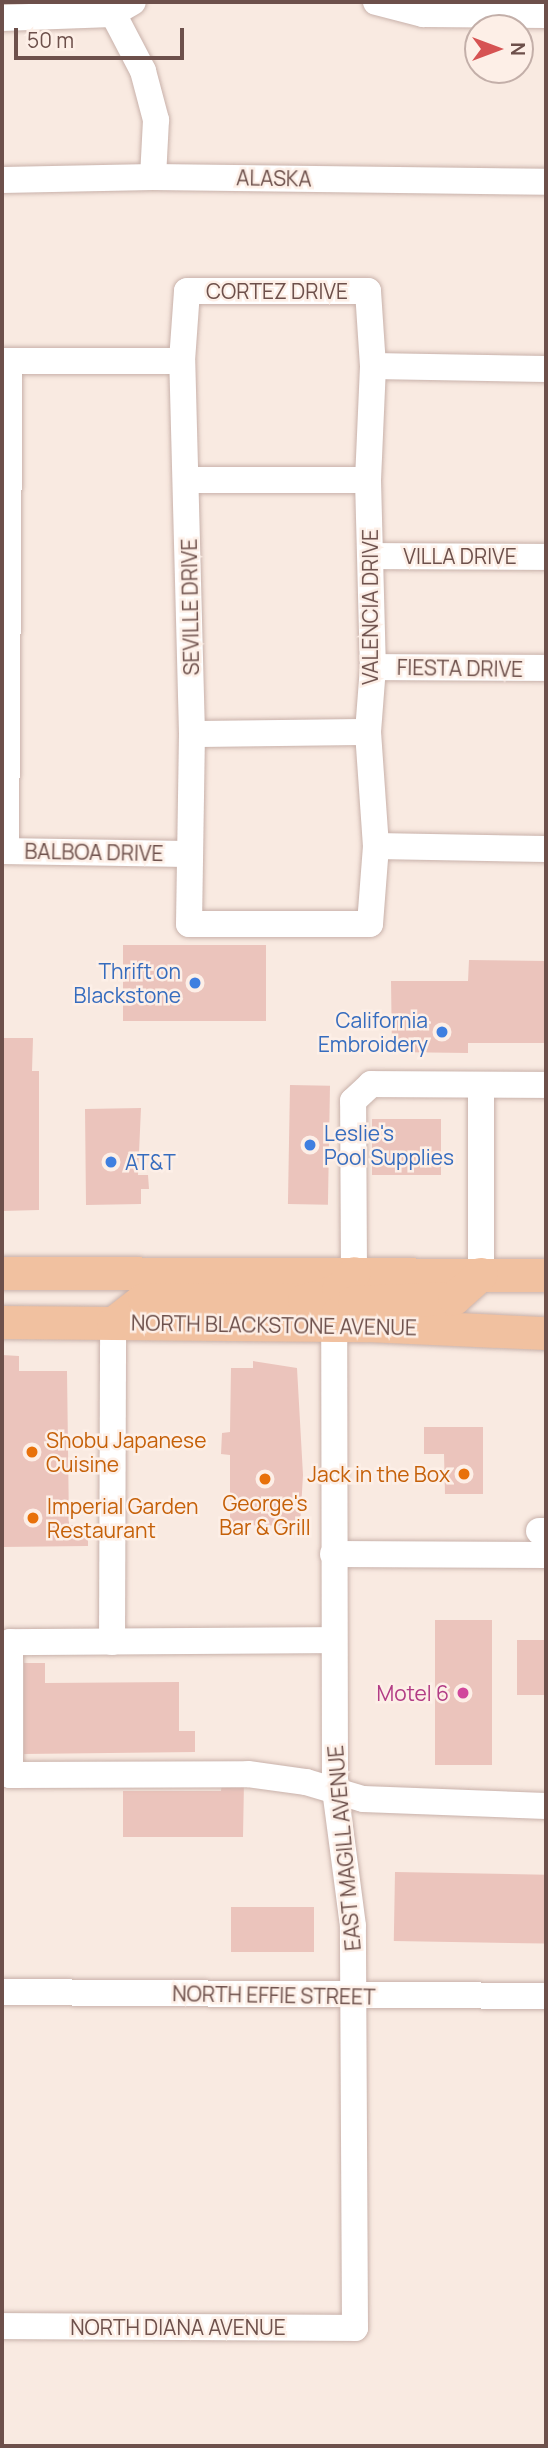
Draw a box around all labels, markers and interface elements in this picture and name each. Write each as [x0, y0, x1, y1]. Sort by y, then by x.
scale bar [18, 14, 187, 58]
north arrow [464, 14, 534, 84]
text: 50 m [27, 26, 74, 54]
text: N [505, 42, 531, 56]
street label: ALASKA [236, 165, 312, 191]
street label: CORTEZ DRIVE [206, 278, 348, 304]
street label: VALENCIA DRIVE [357, 529, 383, 685]
street label: SEVILLE DRIVE [176, 538, 204, 676]
street label: VILLA DRIVE [403, 543, 517, 569]
street label: FIESTA DRIVE [397, 654, 523, 682]
street label: BALBOA DRIVE [24, 838, 164, 866]
place label: Thrift on Blackstone [74, 958, 181, 1008]
marker: Thrift on Blackstone [187, 975, 203, 991]
place label: California Embroidery [318, 1007, 428, 1057]
marker: California Embroidery [434, 1024, 450, 1040]
place label: Leslie's Pool Supplies [324, 1120, 454, 1170]
marker: Leslie's Pool Supplies [302, 1137, 318, 1153]
place label: AT&T [125, 1149, 176, 1175]
marker: AT&T [103, 1154, 119, 1170]
street label: NORTH BLACKSTONE AVENUE [131, 1310, 417, 1340]
place label: Shobu Japanese Cuisine [46, 1427, 206, 1477]
marker: Shobu Japanese Cuisine [24, 1444, 40, 1460]
place label: Jack in the Box [307, 1461, 450, 1487]
marker: Jack in the Box [456, 1466, 472, 1482]
marker: George's Bar & Grill [257, 1471, 273, 1487]
place label: George's Bar & Grill [219, 1490, 311, 1540]
place label: Imperial Garden Restaurant [47, 1493, 198, 1543]
marker: Imperial Garden Restaurant [25, 1510, 41, 1526]
place label: Motel 6 [377, 1680, 449, 1706]
marker: Motel 6 [455, 1685, 471, 1701]
street label: EAST MAGILL AVENUE [322, 1743, 366, 1953]
street label: NORTH EFFIE STREET [172, 1981, 376, 2009]
street label: NORTH DIANA AVENUE [70, 2314, 286, 2340]

